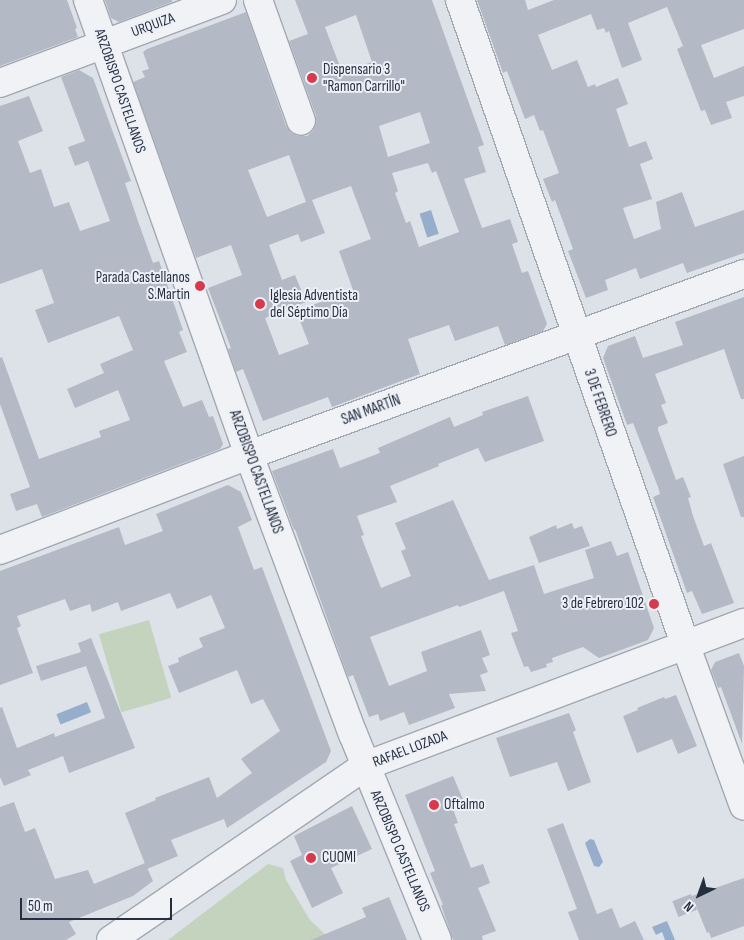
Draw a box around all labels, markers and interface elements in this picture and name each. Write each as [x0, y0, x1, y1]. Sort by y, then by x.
street label: URQUIZA [129, 9, 177, 41]
street label: ARZOBISPO CASTELLANOS [90, 26, 150, 156]
place label: Dispensario 3 "Ramon Carrillo" [323, 60, 405, 95]
marker: Dispensario 3 "Ramon Carrillo" [305, 71, 319, 85]
place label: Parada Castellanos S.Martin [96, 268, 190, 303]
marker: Parada Castellanos S.Martin [194, 280, 206, 292]
place label: Iglesia Adventista del Séptimo Día [270, 286, 358, 321]
marker: Iglesia Adventista del Séptimo Día [254, 298, 266, 310]
street label: 3 DE FEBRERO [580, 367, 620, 439]
street label: SAN MARTÍN [339, 391, 403, 429]
street label: ARZOBISPO CASTELLANOS [225, 408, 287, 536]
place label: 3 de Febrero 102 [562, 595, 644, 613]
marker: 3 de Febrero 102 [648, 598, 660, 610]
street label: RAFAEL LOZADA [370, 727, 450, 771]
street label: ARZOBISPO CASTELLANOS [366, 788, 434, 914]
place label: Oftalmo [444, 796, 485, 814]
marker: Oftalmo [428, 799, 440, 811]
place label: CUOMI [322, 849, 356, 867]
marker: CUOMI [304, 851, 318, 865]
north arrow [674, 870, 724, 920]
scale bar [22, 888, 175, 920]
text: 50 m [28, 897, 53, 916]
text: N [680, 898, 697, 915]

